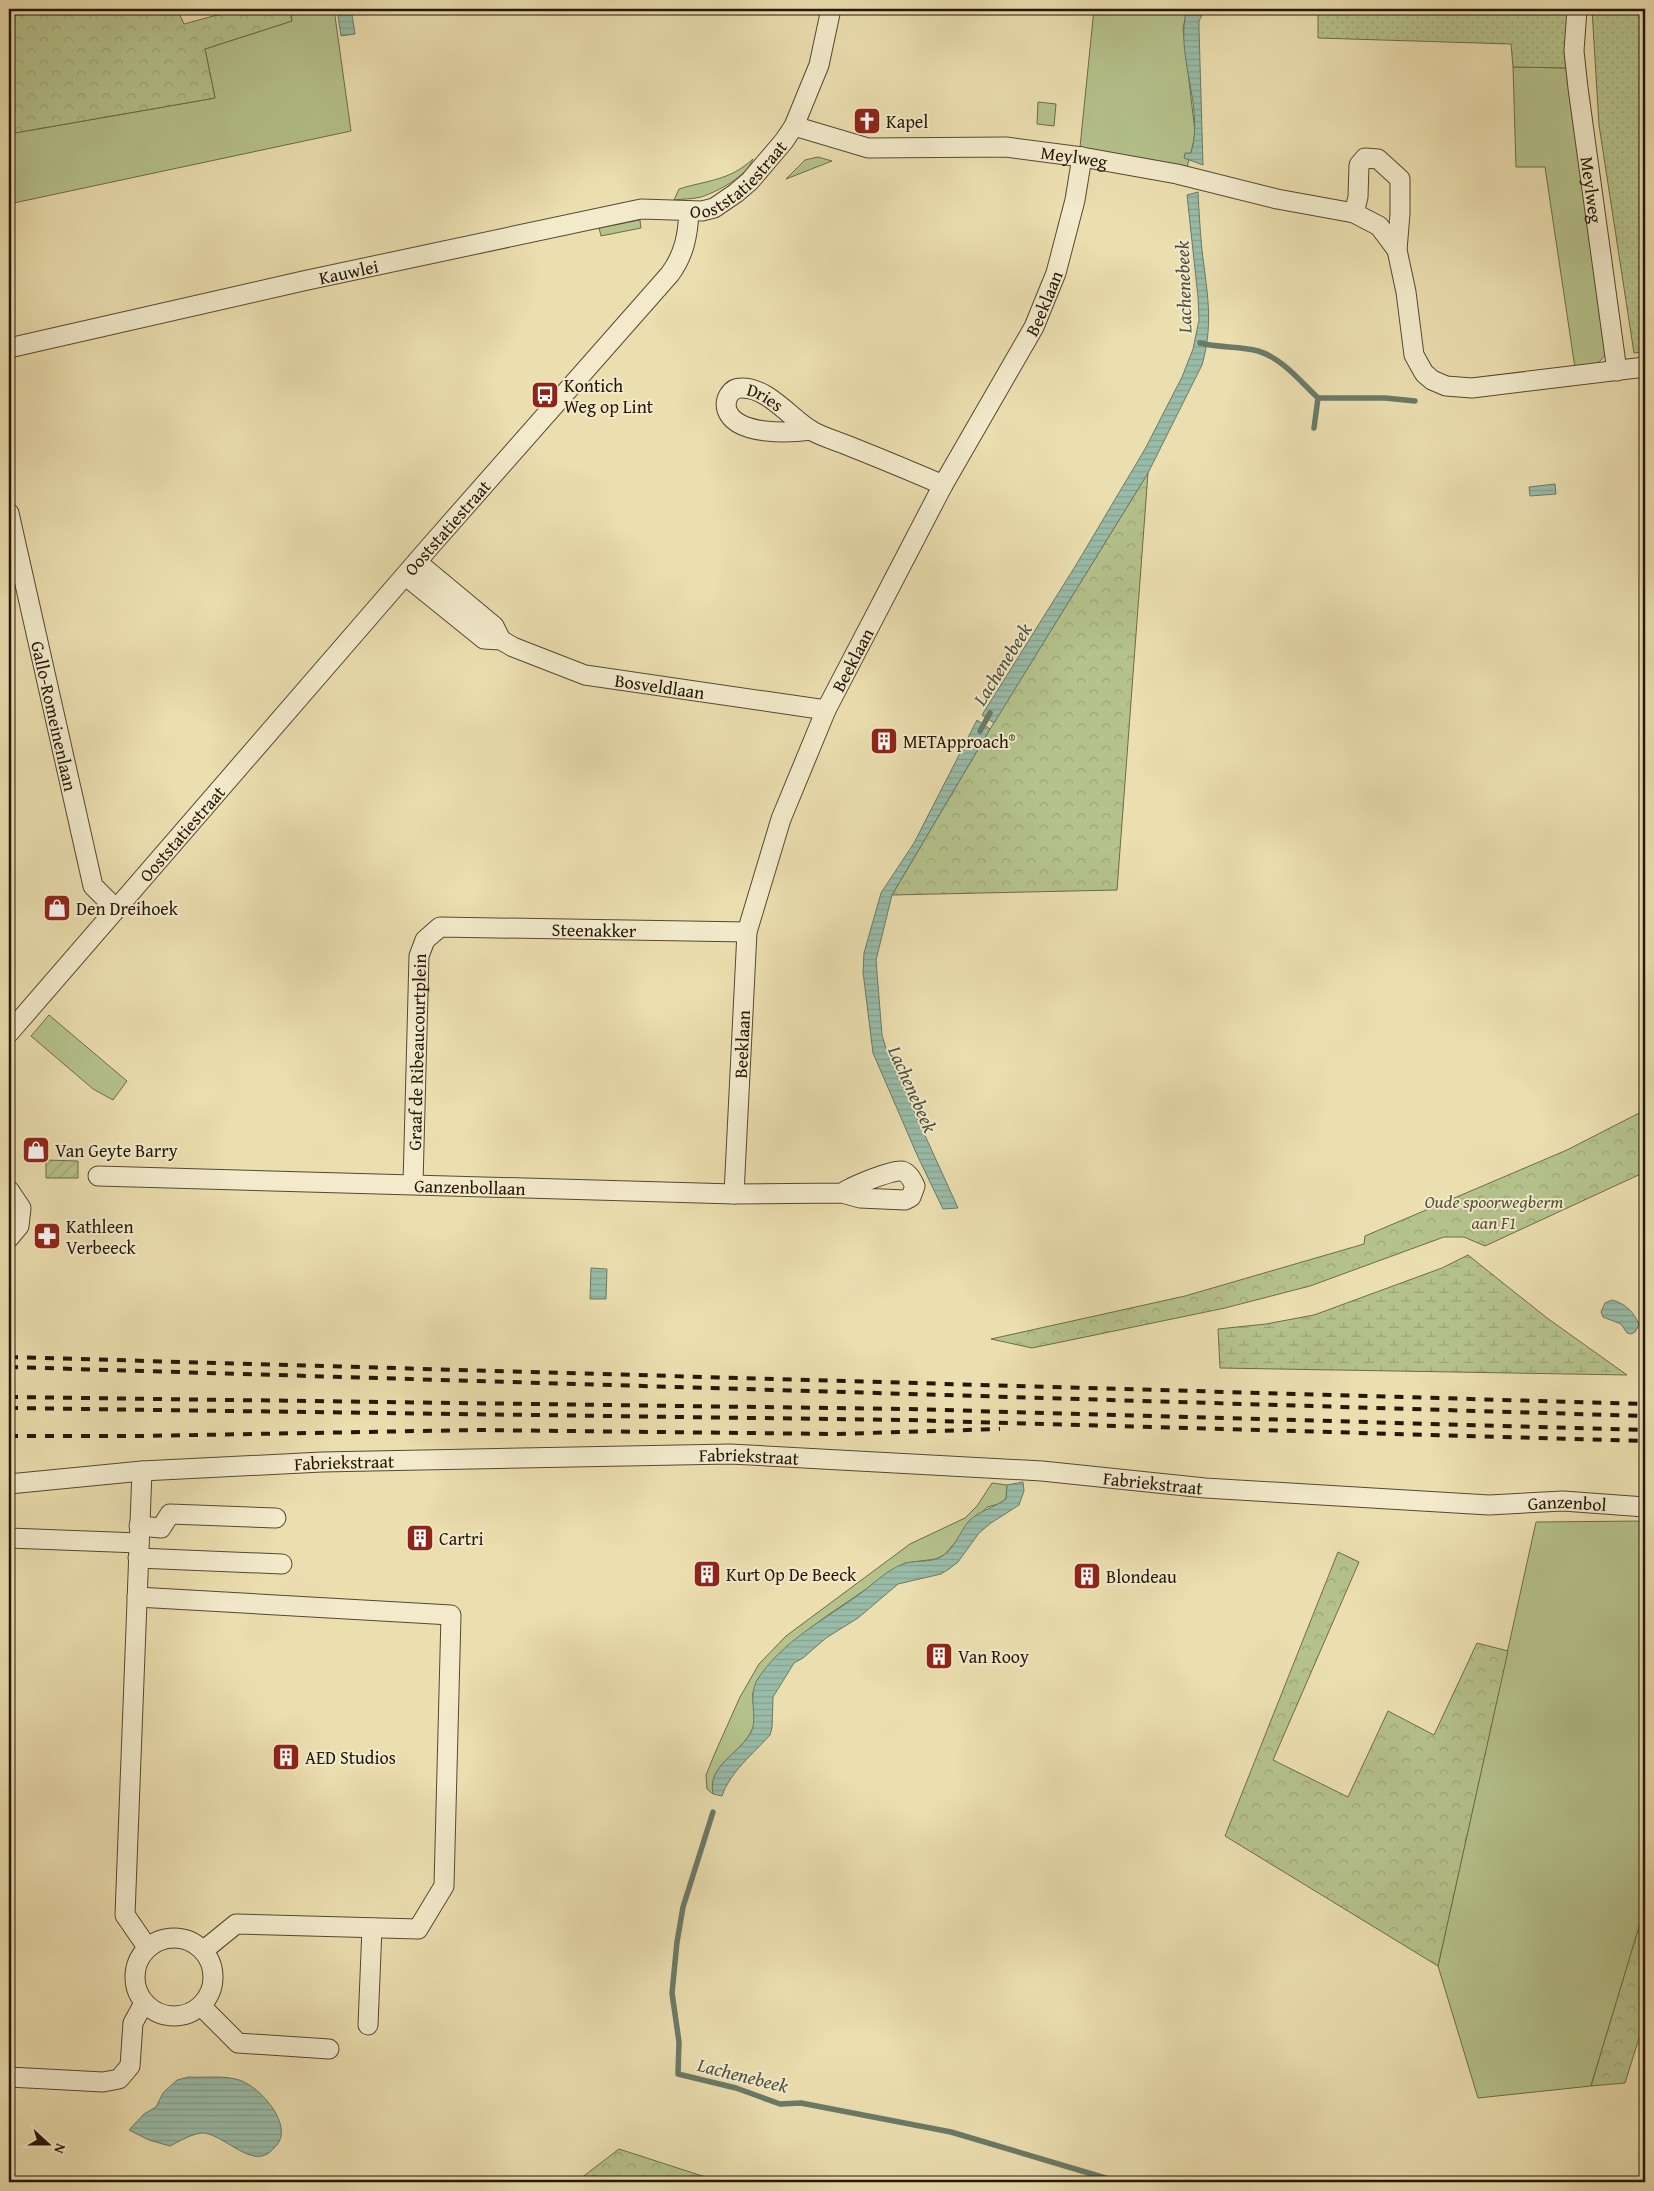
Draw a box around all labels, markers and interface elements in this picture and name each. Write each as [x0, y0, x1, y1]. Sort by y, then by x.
church icon: Kapel [852, 106, 882, 136]
place label: Kapel [886, 108, 928, 135]
street label: Ooststatiestraat [690, 133, 793, 224]
street label: Meylweg [1039, 138, 1110, 175]
street label: Meylweg [1574, 155, 1610, 225]
water label: Lachenebeek [1167, 240, 1199, 335]
street label: Kauwlei [316, 252, 381, 291]
street label: Beeklaan [1018, 266, 1069, 341]
place label: Kontich Weg op Lint [564, 372, 654, 420]
street label: Dries [744, 375, 790, 417]
bus stop icon: Kontich Weg op Lint [530, 380, 560, 410]
street label: Ooststatiestraat [397, 473, 497, 581]
water label: Lachenebeek [965, 617, 1039, 711]
street label: Beeklaan [824, 623, 880, 696]
street label: Gallo-Romeinenlaan [25, 638, 85, 794]
street label: Bosveldlaan [613, 666, 706, 706]
building icon: METApproach® [869, 726, 899, 756]
place label: METApproach® [903, 728, 1016, 755]
street label: Ooststatiestraat [132, 779, 232, 887]
shop icon: Den Dreihoek [42, 893, 72, 923]
place label: Den Dreihoek [76, 895, 179, 922]
street label: Steenakker [552, 915, 637, 944]
street label: Graaf de Ribeaucourtplein [400, 953, 433, 1151]
street label: Beeklaan [726, 1009, 757, 1079]
water label: Lachenebeek [881, 1040, 945, 1137]
shop icon: Van Geyte Barry [21, 1135, 51, 1165]
place label: Van Geyte Barry [55, 1137, 178, 1164]
street label: Ganzenbollaan [414, 1171, 526, 1202]
park label: Oude spoorwegberm aan F1 [1425, 1188, 1563, 1236]
place label: Kathleen Verbeeck [66, 1213, 137, 1261]
pharmacy icon: Kathleen Verbeeck [32, 1221, 62, 1251]
street label: Fabriekstraat [699, 1440, 800, 1471]
street label: Fabriekstraat [293, 1447, 395, 1477]
street label: Fabriekstraat [1102, 1464, 1205, 1501]
street label: Ganzenbol [1527, 1487, 1608, 1518]
building icon: Cartri [405, 1523, 435, 1553]
place label: Cartri [439, 1525, 484, 1552]
building icon: Kurt Op De Beeck [692, 1559, 722, 1589]
place label: Kurt Op De Beeck [726, 1561, 857, 1588]
building icon: Blondeau [1072, 1561, 1102, 1591]
place label: Blondeau [1106, 1563, 1177, 1590]
building icon: Van Rooy [924, 1641, 954, 1671]
place label: Van Rooy [958, 1643, 1029, 1670]
building icon: AED Studios [271, 1742, 301, 1772]
place label: AED Studios [305, 1744, 396, 1771]
water label: Lachenebeek [694, 2050, 792, 2100]
north arrow [22, 2118, 72, 2168]
text: N [49, 2141, 71, 2157]

